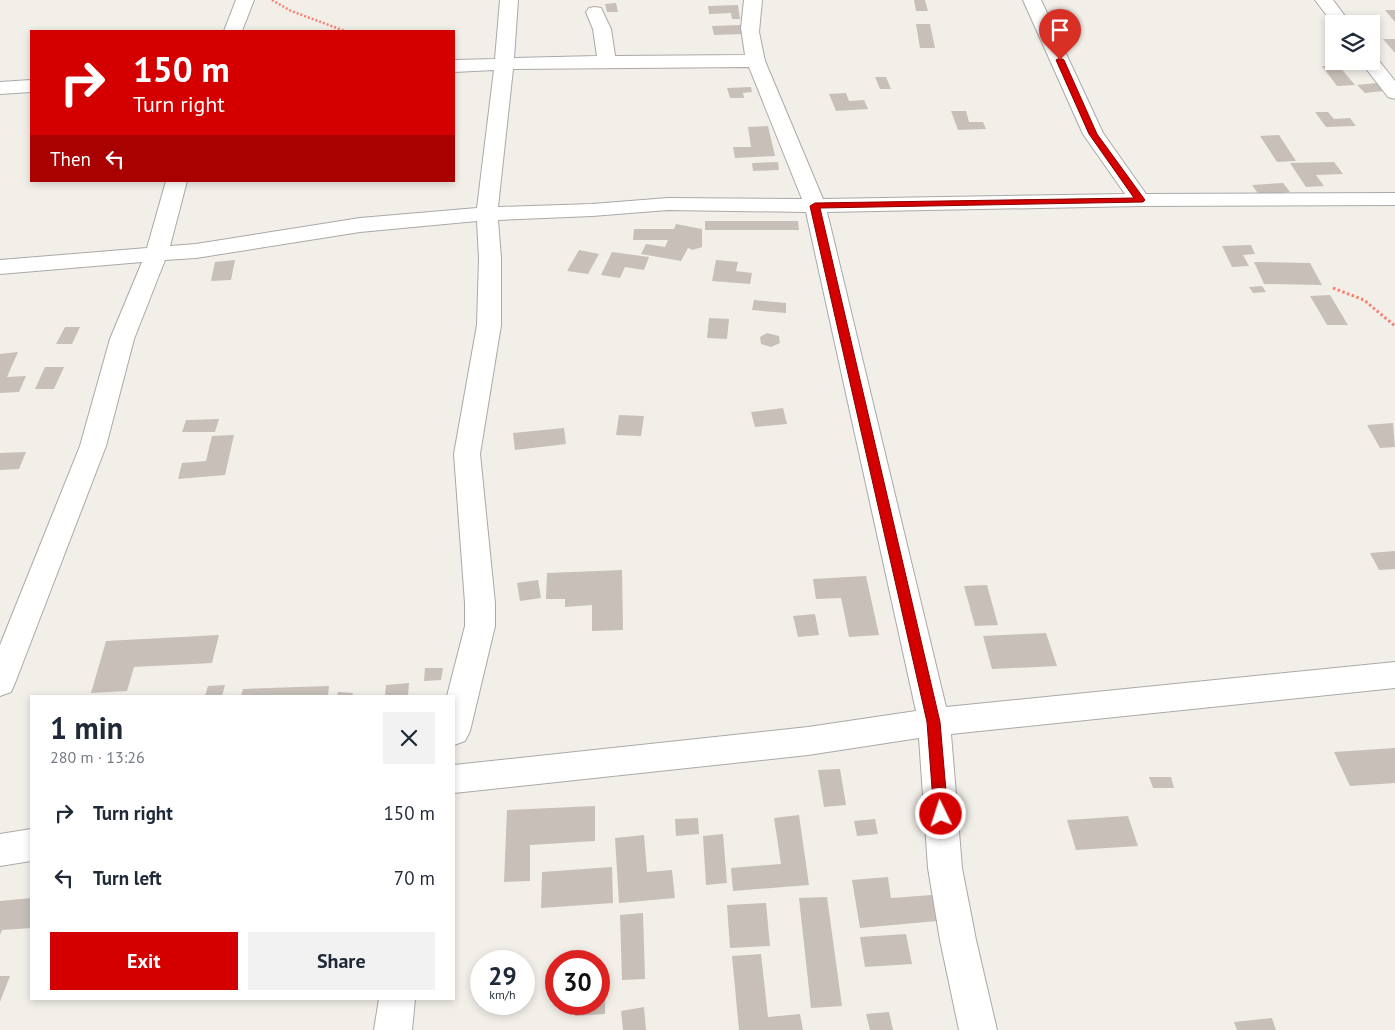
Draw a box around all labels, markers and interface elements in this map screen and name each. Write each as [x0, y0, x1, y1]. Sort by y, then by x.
pin [1039, 9, 1081, 60]
map controls [1325, 15, 1380, 70]
button: layers [1325, 15, 1380, 70]
icon: arrive [1046, 16, 1074, 44]
text: 150 m [133, 46, 230, 92]
icon: right [50, 50, 115, 115]
text: Turn right [133, 90, 225, 118]
icon: left [101, 145, 129, 173]
text: Then [50, 147, 91, 171]
text: 1 min [50, 708, 123, 747]
button: close [383, 712, 435, 764]
text: 280 m · 13:26 [50, 747, 145, 767]
position arrow [914, 787, 966, 839]
icon: right [50, 799, 78, 827]
text: Turn right [93, 801, 173, 825]
text: 150 m [383, 801, 435, 825]
icon: left [50, 864, 78, 892]
text: Turn left [93, 866, 162, 890]
text: 70 m [394, 866, 435, 890]
button: Exit [50, 932, 238, 990]
button: Share [248, 932, 435, 990]
speed limit sign: 30 [545, 950, 610, 1015]
text: 29 [488, 960, 517, 992]
text: km/h [489, 987, 516, 1002]

